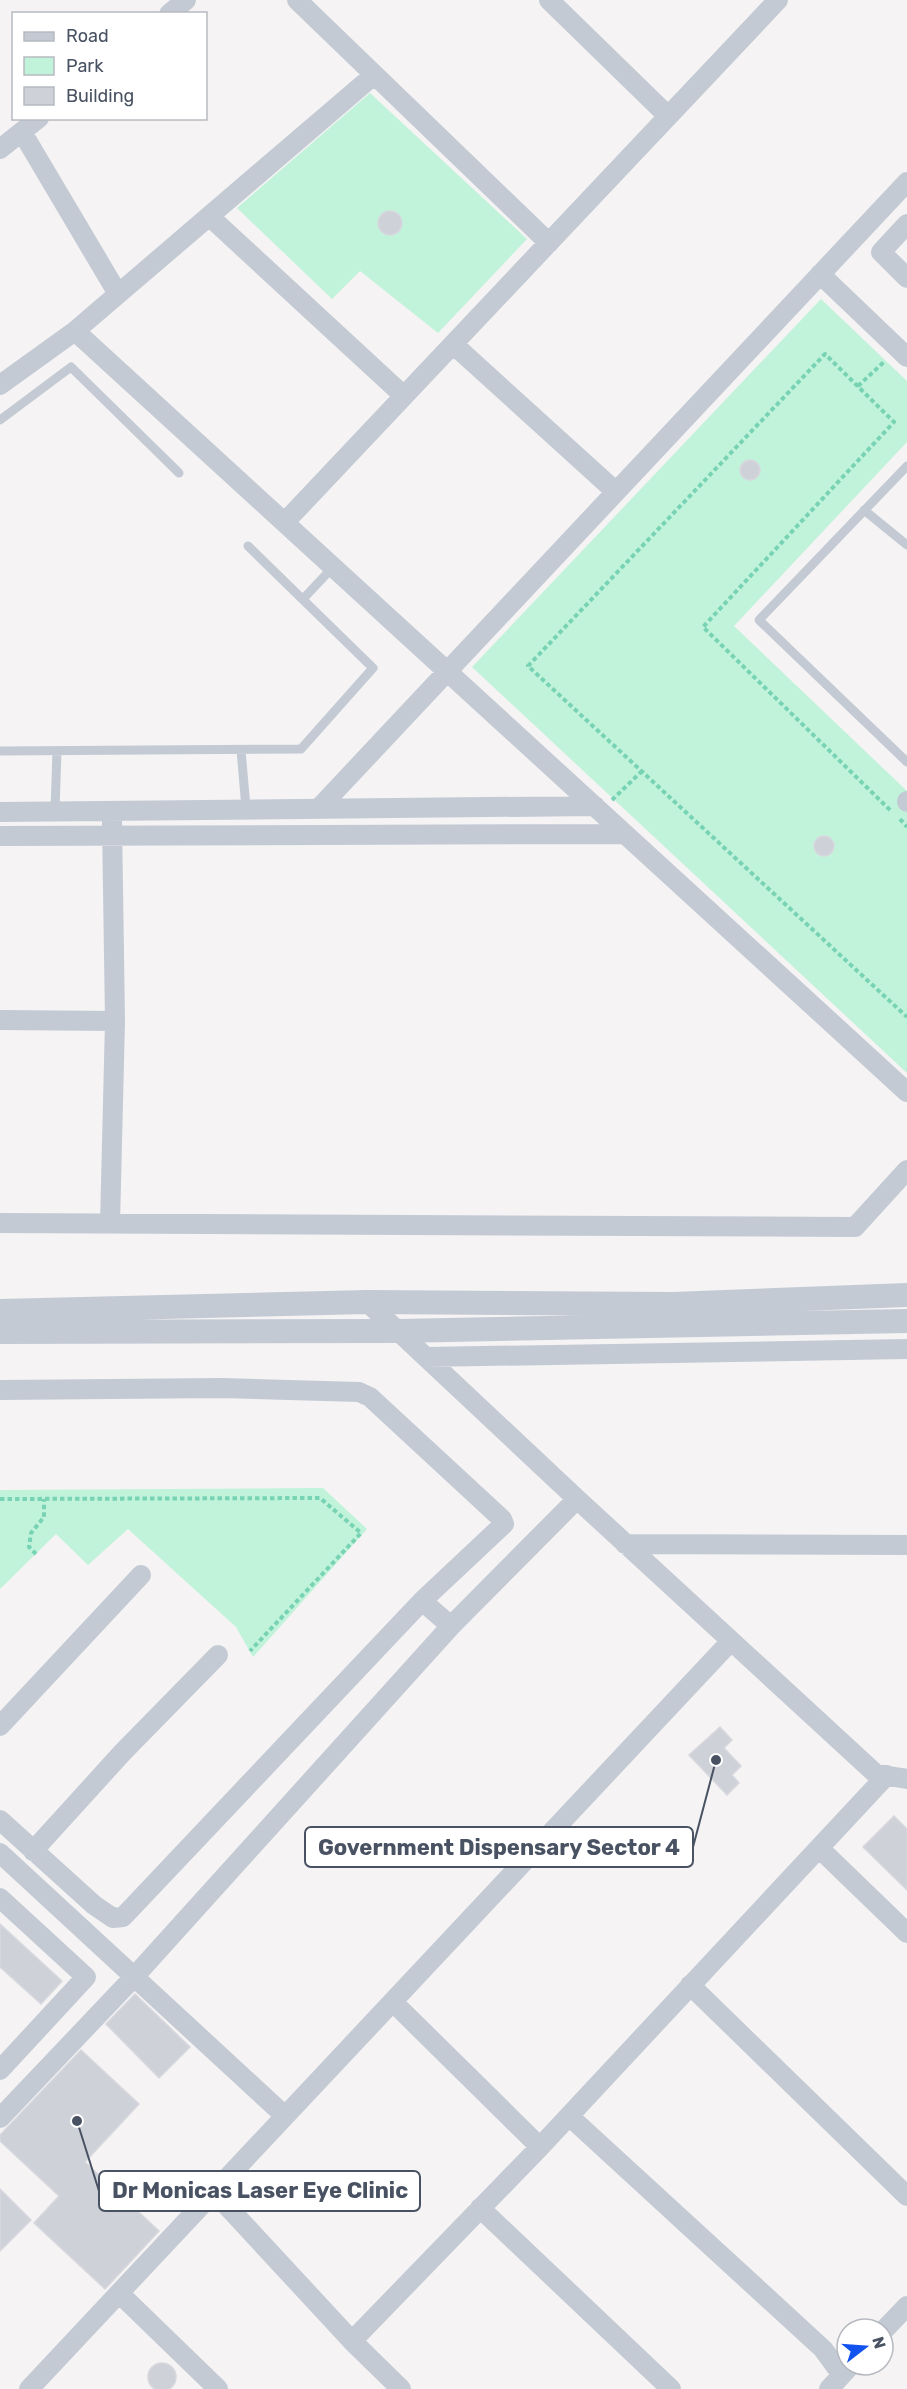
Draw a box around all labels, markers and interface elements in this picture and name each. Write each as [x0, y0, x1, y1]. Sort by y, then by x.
legend [12, 12, 207, 120]
text: Road [66, 25, 109, 47]
text: Park [66, 55, 104, 77]
text: Building [66, 85, 134, 107]
callout: Government Dispensary Sector 4 [305, 1827, 693, 1867]
text: Government Dispensary Sector 4 [318, 1834, 680, 1861]
callout: Dr Monicas Laser Eye Clinic [99, 2171, 420, 2211]
text: Dr Monicas Laser Eye Clinic [112, 2177, 408, 2204]
north arrow [835, 2317, 895, 2377]
text: N [868, 2334, 890, 2351]

